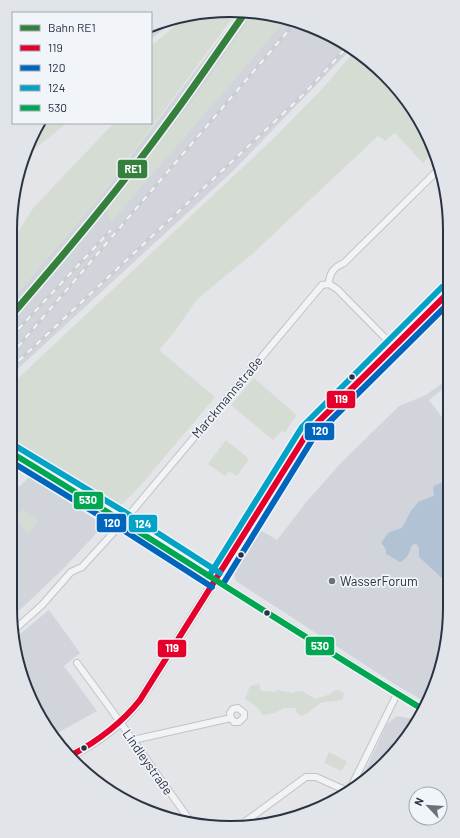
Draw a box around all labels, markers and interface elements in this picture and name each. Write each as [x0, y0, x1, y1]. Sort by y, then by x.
legend [12, 12, 152, 124]
text: Bahn RE1 [48, 20, 96, 34]
text: 119 [48, 40, 63, 54]
text: 120 [48, 60, 65, 74]
text: 124 [48, 80, 65, 94]
text: 530 [48, 100, 67, 114]
line badge: RE1 [117, 159, 148, 179]
text: RE1 [124, 162, 142, 175]
street label: Marckmannstraße [188, 353, 266, 441]
unlabelled marker [347, 372, 357, 382]
line badge: 119 [326, 390, 356, 409]
text: 119 [334, 392, 348, 405]
line badge: 120 [304, 422, 335, 441]
text: 120 [312, 424, 328, 437]
line badge: 530 [73, 491, 104, 510]
text: 530 [79, 493, 97, 506]
line badge: 120 [96, 513, 127, 533]
line badge: 124 [128, 514, 158, 533]
text: 120 [104, 516, 120, 529]
text: 124 [135, 517, 152, 530]
unlabelled marker [236, 550, 246, 560]
place label: WasserForum [340, 573, 418, 589]
marker: WasserForum [327, 576, 337, 586]
unlabelled marker [262, 608, 272, 618]
line badge: 530 [305, 636, 335, 656]
line badge: 119 [157, 639, 187, 658]
text: 530 [311, 639, 329, 652]
text: 119 [165, 641, 179, 654]
street label: Lindleystraße [119, 726, 177, 798]
unlabelled marker [79, 743, 89, 753]
north arrow [408, 786, 448, 826]
text: N [411, 795, 426, 808]

